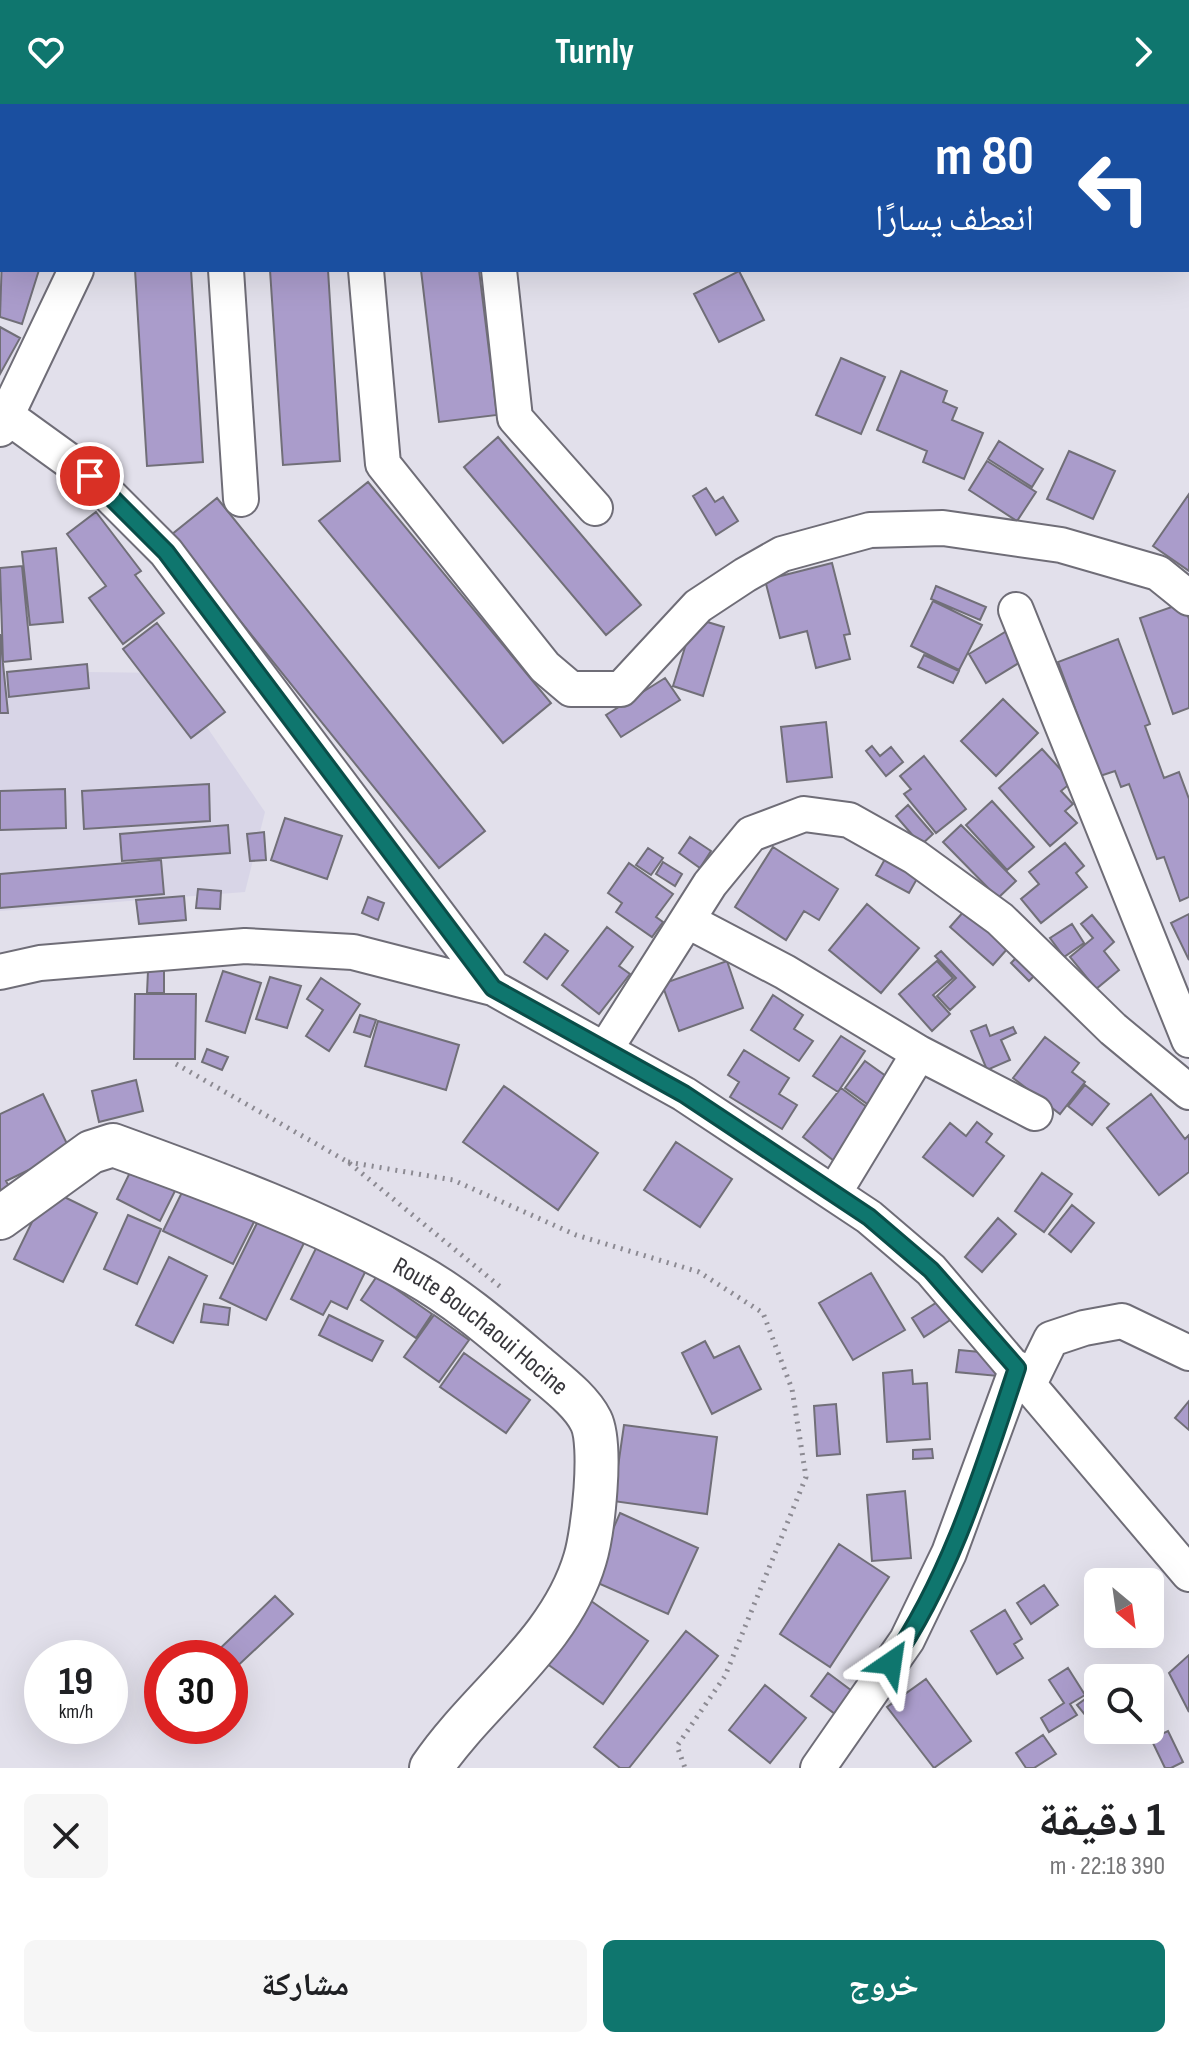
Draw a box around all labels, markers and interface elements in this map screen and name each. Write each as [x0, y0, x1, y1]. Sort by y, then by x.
icon: heart [24, 30, 68, 74]
icon: forward [1121, 30, 1165, 74]
text: Turnly [555, 31, 634, 74]
text: 80 m [935, 124, 1034, 191]
icon: left [1062, 136, 1166, 240]
text: انعطف يسارًا [875, 198, 1034, 241]
pin [56, 442, 124, 510]
icon: arrive [68, 454, 112, 498]
street label: Route Bouchaoui Hocine [387, 1251, 574, 1402]
north arrow [1084, 1568, 1164, 1648]
map controls [1084, 1568, 1164, 1744]
position arrow [849, 1621, 933, 1705]
speed limit sign: 30 [144, 1640, 248, 1744]
text: 19 [59, 1658, 93, 1706]
button: search [1084, 1664, 1164, 1744]
text: km/h [59, 1700, 93, 1724]
text: 1 دقيقة [1038, 1792, 1165, 1849]
button: close [24, 1794, 108, 1878]
text: 390 m · 22:18 [1050, 1851, 1165, 1882]
button: مشاركة [24, 1940, 587, 2032]
button: خروج [603, 1940, 1165, 2032]

